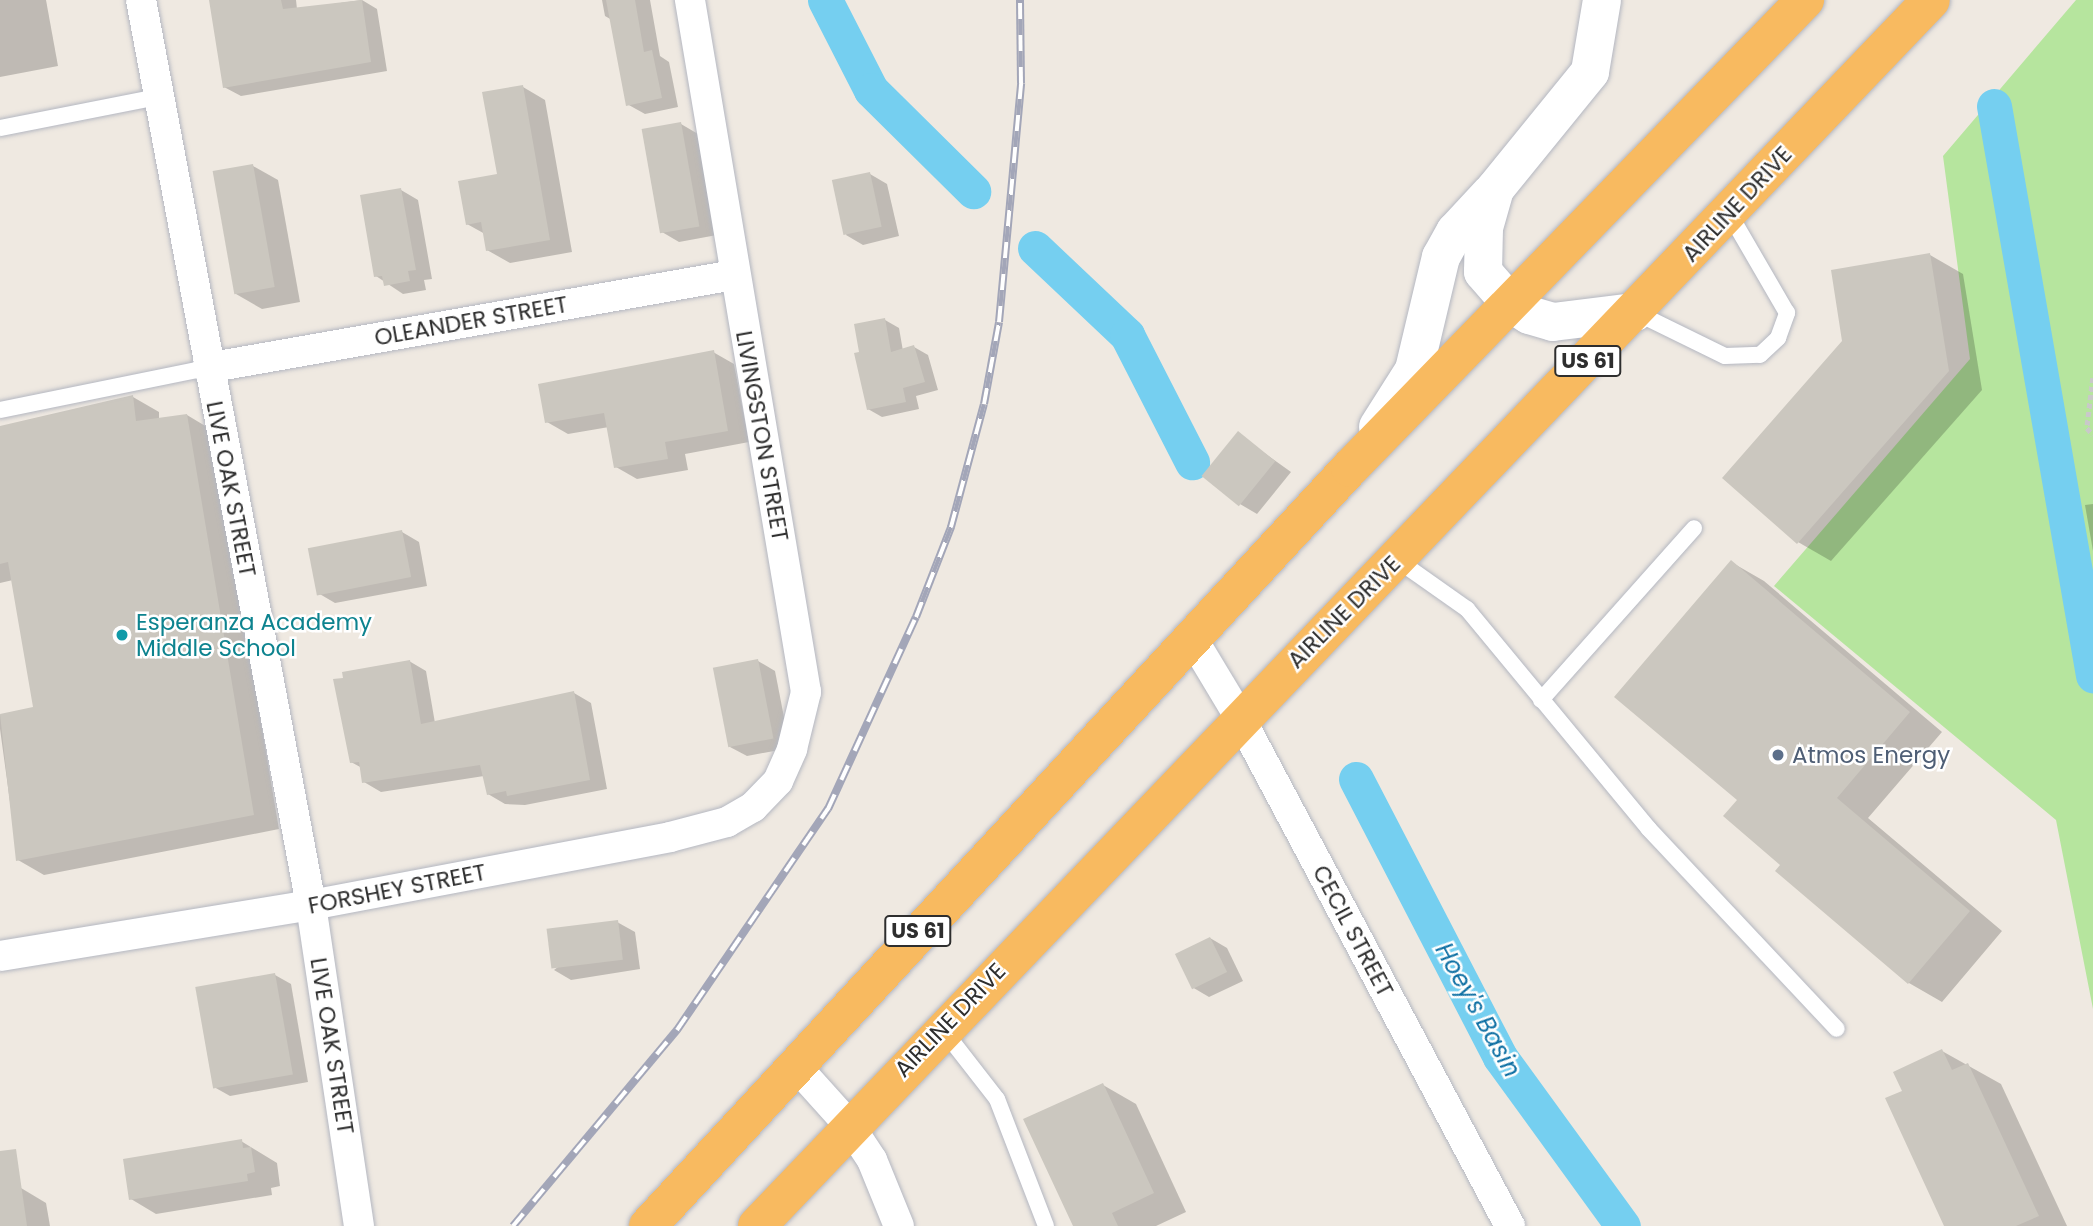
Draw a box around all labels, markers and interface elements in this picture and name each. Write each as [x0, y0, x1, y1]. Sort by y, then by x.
street label: AIRLINE DRIVE [1676, 140, 1798, 268]
street label: OLEANDER STREET [372, 290, 570, 352]
street label: LIVINGSTON STREET [730, 329, 794, 543]
road number: US 61 [1553, 344, 1623, 378]
street label: LIVE OAK STREET [200, 399, 262, 579]
street label: AIRLINE DRIVE [1282, 550, 1406, 674]
place label: Esperanza Academy Middle School [136, 608, 372, 662]
marker: Esperanza Academy Middle School [114, 627, 130, 643]
place label: Atmos Energy [1792, 741, 1950, 769]
marker: Atmos Energy [1770, 747, 1786, 763]
street label: FORSHEY STREET [306, 858, 488, 920]
street label: CECIL STREET [1307, 861, 1399, 1001]
road number: US 61 [883, 914, 953, 948]
water label: Hoey's Basin [1429, 938, 1527, 1082]
street label: LIVE OAK STREET [304, 956, 360, 1136]
street label: AIRLINE DRIVE [889, 957, 1011, 1083]

